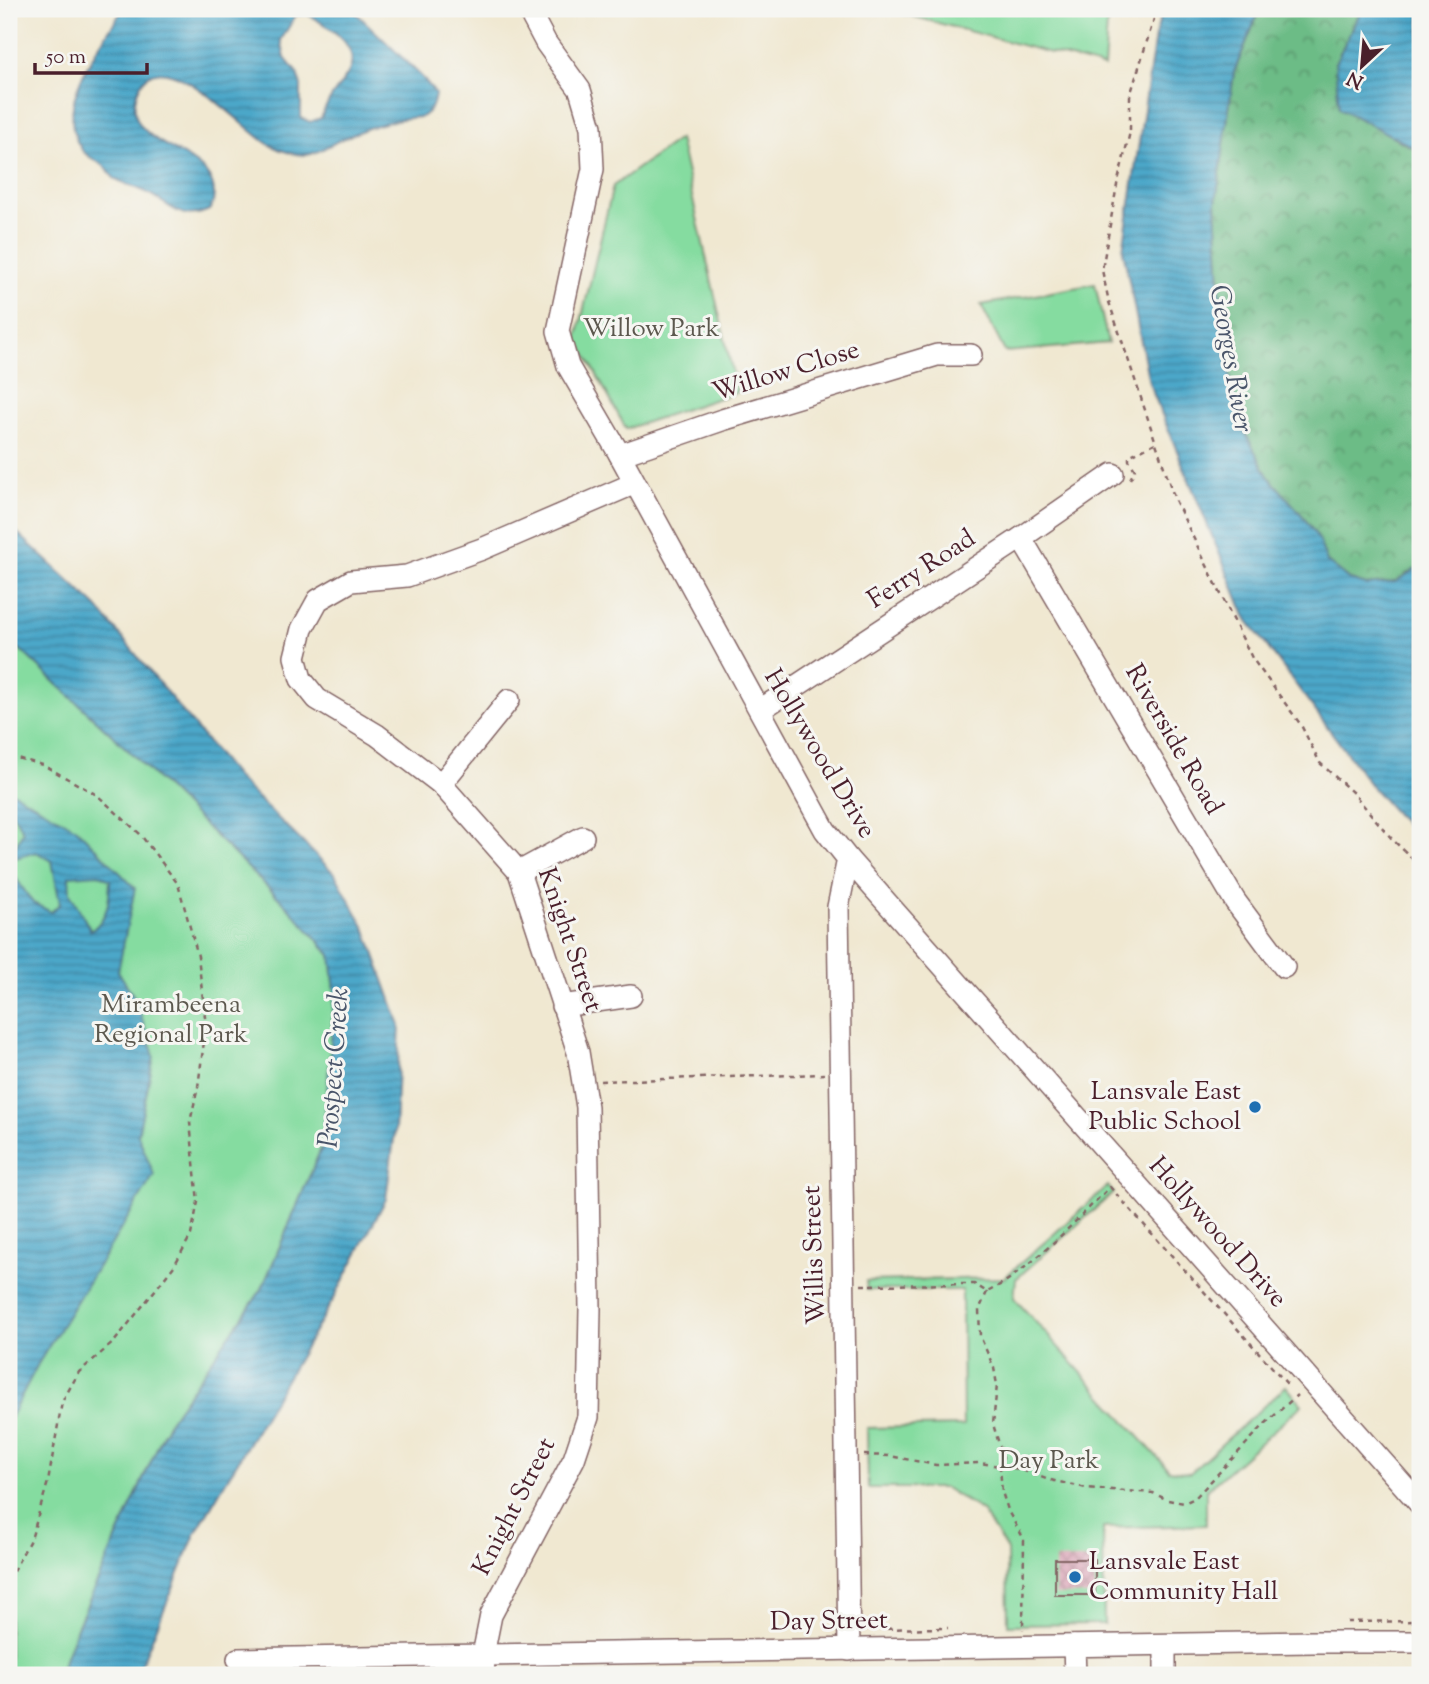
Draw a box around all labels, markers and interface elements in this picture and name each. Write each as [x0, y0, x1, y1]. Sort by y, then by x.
scale bar [35, 32, 147, 76]
north arrow [1328, 32, 1398, 102]
text: 50 m [45, 43, 86, 73]
text: N [1343, 64, 1368, 94]
water label: Georges River [1197, 282, 1263, 436]
park label: Willow Park [582, 311, 720, 348]
street label: Willow Close [708, 332, 864, 412]
street label: Ferry Road [861, 521, 984, 619]
street label: Riverside Road [1115, 658, 1231, 823]
street label: Hollywood Drive [754, 662, 884, 846]
street label: Knight Street [527, 863, 611, 1017]
water label: Prospect Creek [309, 986, 361, 1149]
park label: Mirambeena Regional Park [94, 987, 248, 1054]
place label: Lansvale East Public School [1088, 1074, 1241, 1141]
marker: Lansvale East Public School [1247, 1099, 1263, 1115]
street label: Hollywood Drive [1139, 1149, 1295, 1317]
street label: Willis Street [794, 1185, 836, 1325]
street label: Knight Street [464, 1431, 566, 1583]
park label: Day Park [999, 1443, 1099, 1480]
place label: Lansvale East Community Hall [1089, 1544, 1278, 1611]
marker: Lansvale East Community Hall [1067, 1569, 1083, 1585]
street label: Day Street [770, 1602, 888, 1642]

